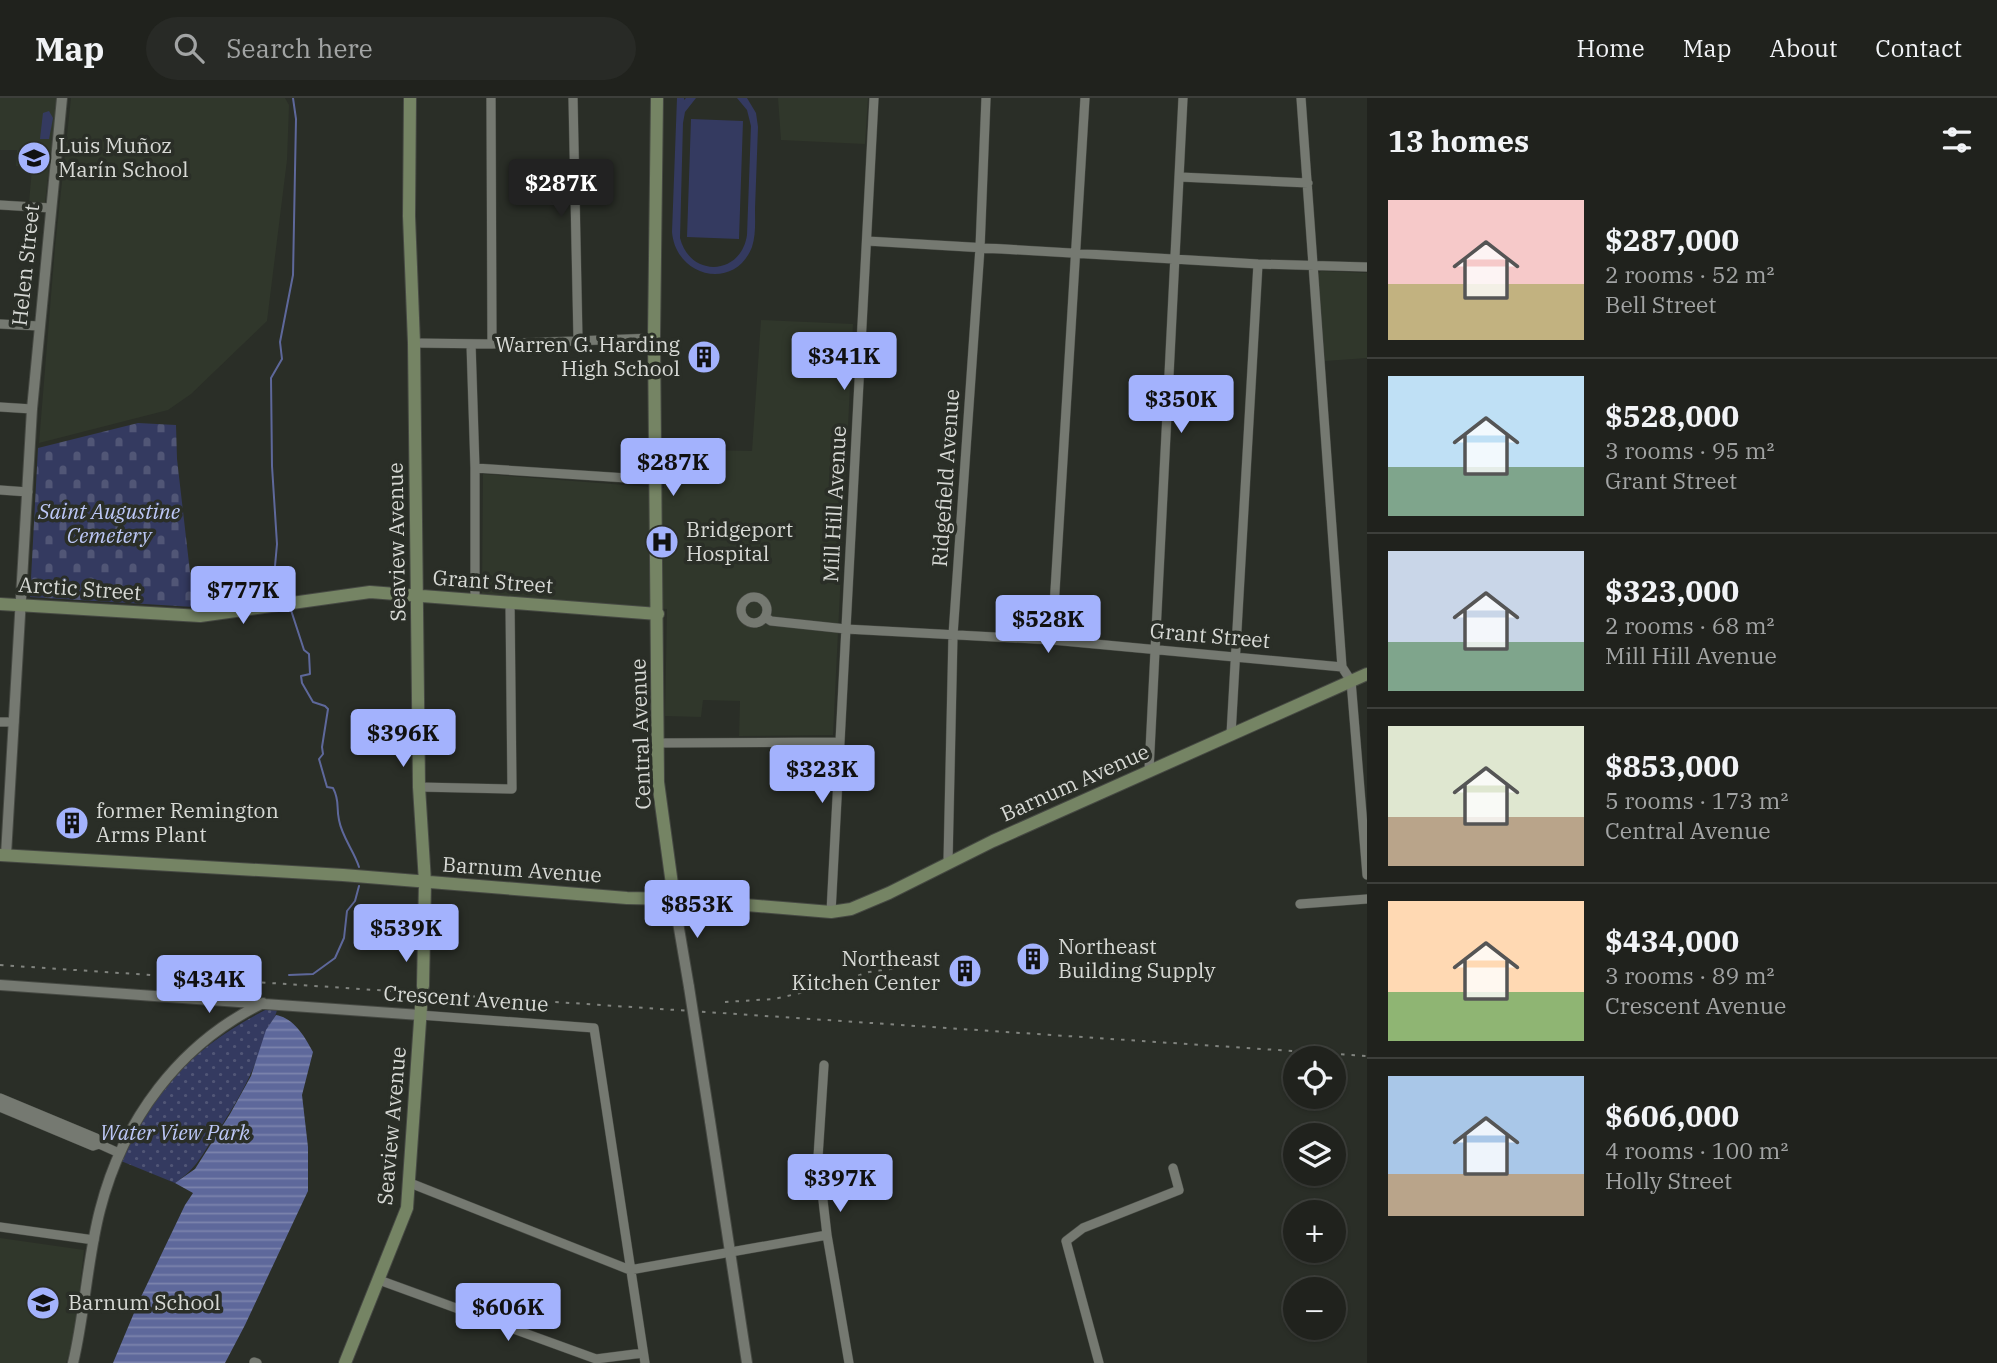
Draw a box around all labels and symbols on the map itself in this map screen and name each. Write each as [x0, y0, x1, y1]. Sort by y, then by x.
place label: Luis Muñoz Marín School [58, 131, 188, 183]
school or university icon: Luis Muñoz Marín School [15, 139, 53, 177]
pin: $287K [512, 159, 610, 219]
street label: Helen Street [5, 202, 45, 327]
place label: Warren G. Harding High School [495, 330, 681, 382]
pin: $341K [795, 332, 893, 392]
building icon: Warren G. Harding High School [685, 338, 723, 376]
pin: $350K [1132, 376, 1230, 435]
street label: Ridgefield Avenue [925, 388, 965, 568]
street label: Mill Hill Avenue [816, 425, 852, 583]
pin: $287K [624, 438, 722, 498]
street label: Seaview Avenue [381, 462, 411, 622]
park label: Saint Augustine Cemetery [37, 497, 181, 549]
place label: Bridgeport Hospital [686, 515, 793, 567]
hospital icon: Bridgeport Hospital [643, 523, 681, 561]
street label: Grant Street [432, 563, 554, 599]
pin: $777K [194, 566, 292, 626]
street label: Arctic Street [18, 570, 143, 606]
pin: $528K [999, 596, 1097, 655]
street label: Grant Street [1149, 616, 1271, 654]
street label: Central Avenue [623, 658, 657, 810]
pin: $396K [354, 710, 452, 769]
street label: Barnum Avenue [996, 737, 1153, 827]
pin: $323K [773, 746, 871, 805]
place label: former Remington Arms Plant [96, 796, 279, 848]
building icon: former Remington Arms Plant [53, 804, 91, 842]
street label: Barnum Avenue [441, 849, 603, 889]
pin: $853K [648, 880, 746, 940]
pin: $539K [357, 904, 455, 964]
place label: Northeast Building Supply [1058, 932, 1216, 984]
building icon: Northeast Building Supply [1014, 940, 1052, 978]
place label: Northeast Kitchen Center [792, 944, 941, 996]
building icon: Northeast Kitchen Center [946, 952, 984, 990]
pin: $434K [160, 956, 258, 1015]
street label: Crescent Avenue [383, 978, 550, 1018]
street label: Seaview Avenue [370, 1045, 412, 1206]
park label: Water View Park [100, 1118, 251, 1146]
pin: $397K [791, 1154, 889, 1214]
school or university icon: Barnum School [24, 1284, 62, 1322]
pin: $606K [459, 1284, 557, 1343]
place label: Barnum School [68, 1288, 221, 1316]

